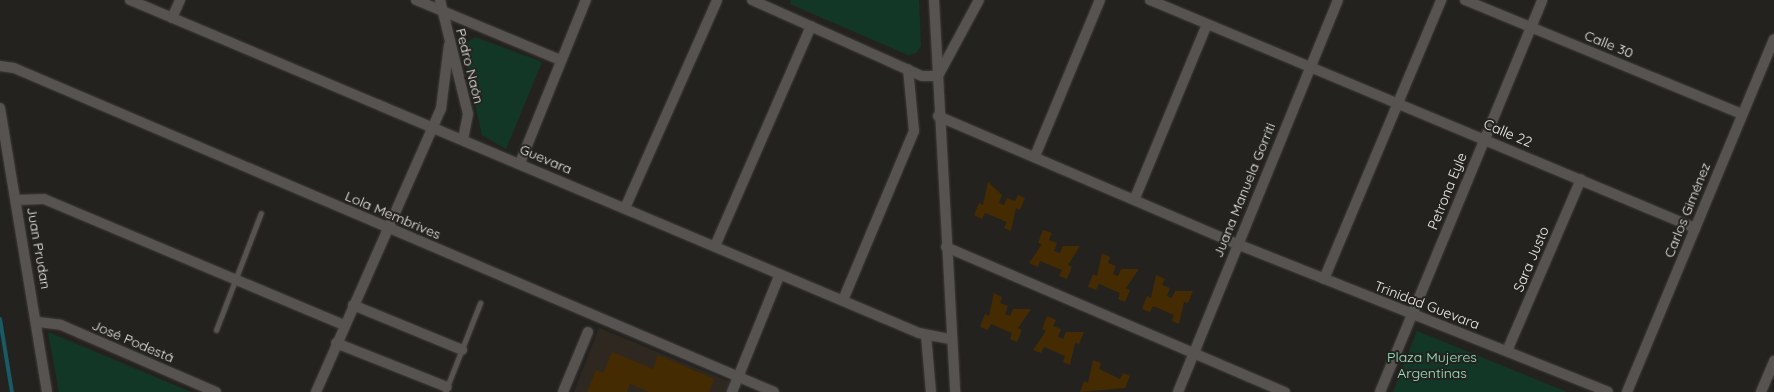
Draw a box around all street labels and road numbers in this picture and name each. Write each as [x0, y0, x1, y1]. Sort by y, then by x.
street label: Pedro Naón [453, 27, 487, 105]
street label: Calle 30 [1582, 27, 1636, 61]
street label: Calle 22 [1481, 115, 1535, 151]
street label: Juana Manuela Gorriti [1209, 120, 1279, 260]
street label: Guevara [517, 141, 575, 177]
street label: Petrona Eyle [1424, 150, 1470, 232]
street label: Carlos Giménez [1660, 160, 1714, 260]
street label: Lola Membrives [343, 187, 443, 243]
street label: Juan Prudan [24, 206, 54, 290]
street label: Sara Justo [1510, 224, 1552, 294]
street label: Trinidad Guevara [1372, 277, 1482, 333]
street label: José Podestá [89, 316, 177, 366]

